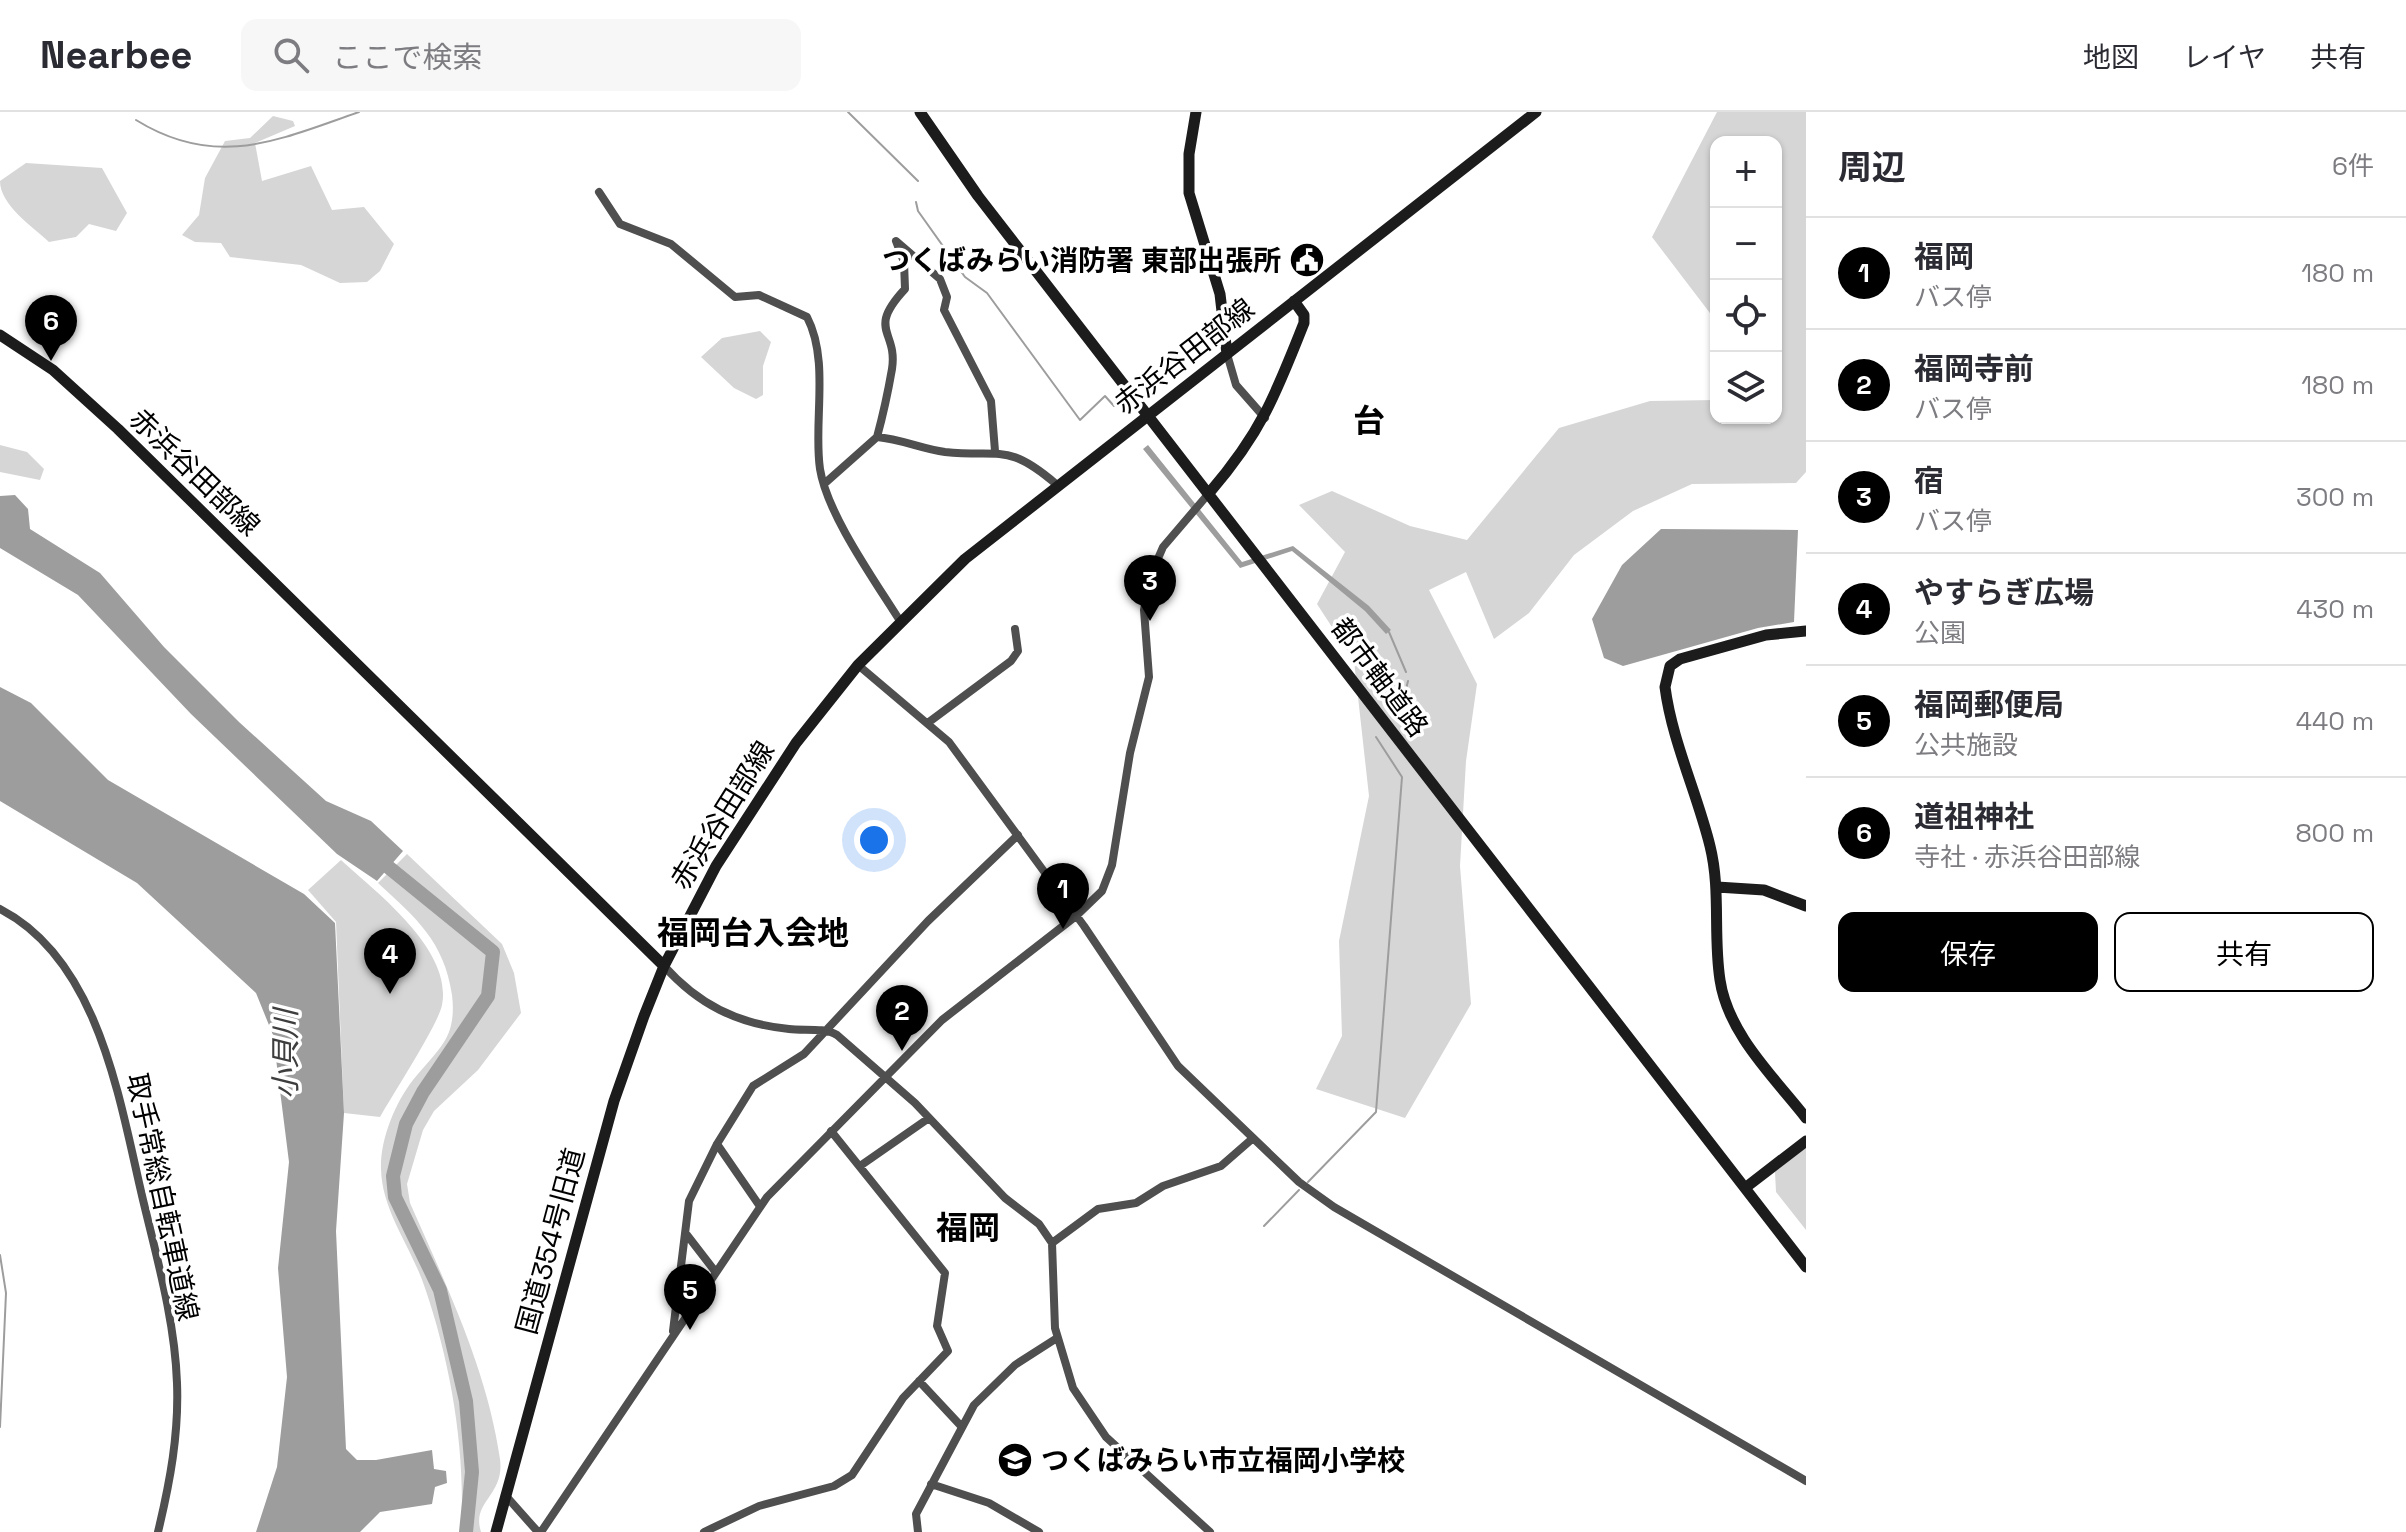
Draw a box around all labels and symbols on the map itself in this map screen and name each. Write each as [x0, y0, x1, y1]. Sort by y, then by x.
public building icon: つくばみらい消防署 東部出張所 [1288, 241, 1326, 279]
place label: つくばみらい消防署 東部出張所 [882, 242, 1281, 278]
street label: 赤浜谷田部線 [1107, 290, 1261, 422]
pin: 6 [25, 295, 77, 361]
street label: 赤浜谷田部線 [122, 401, 268, 543]
district label: 台 [1353, 401, 1385, 441]
pin: 3 [1124, 555, 1176, 621]
street label: 都市軸道路 [1323, 610, 1437, 744]
street label: 赤浜谷田部線 [662, 734, 782, 896]
your location [854, 820, 894, 860]
pin: 1 [1037, 863, 1089, 929]
district label: 福岡台入会地 [657, 913, 849, 953]
pin: 4 [364, 928, 416, 994]
pin: 2 [876, 985, 928, 1051]
water label: 小貝川 [266, 1006, 305, 1099]
street label: 取手常総自転車道線 [119, 1070, 207, 1324]
street label: 国道354号旧道 [508, 1144, 592, 1338]
district label: 福岡 [936, 1208, 1000, 1248]
pin: 5 [664, 1264, 716, 1330]
school or university icon: つくばみらい市立福岡小学校 [996, 1441, 1034, 1479]
place label: つくばみらい市立福岡小学校 [1041, 1442, 1405, 1478]

